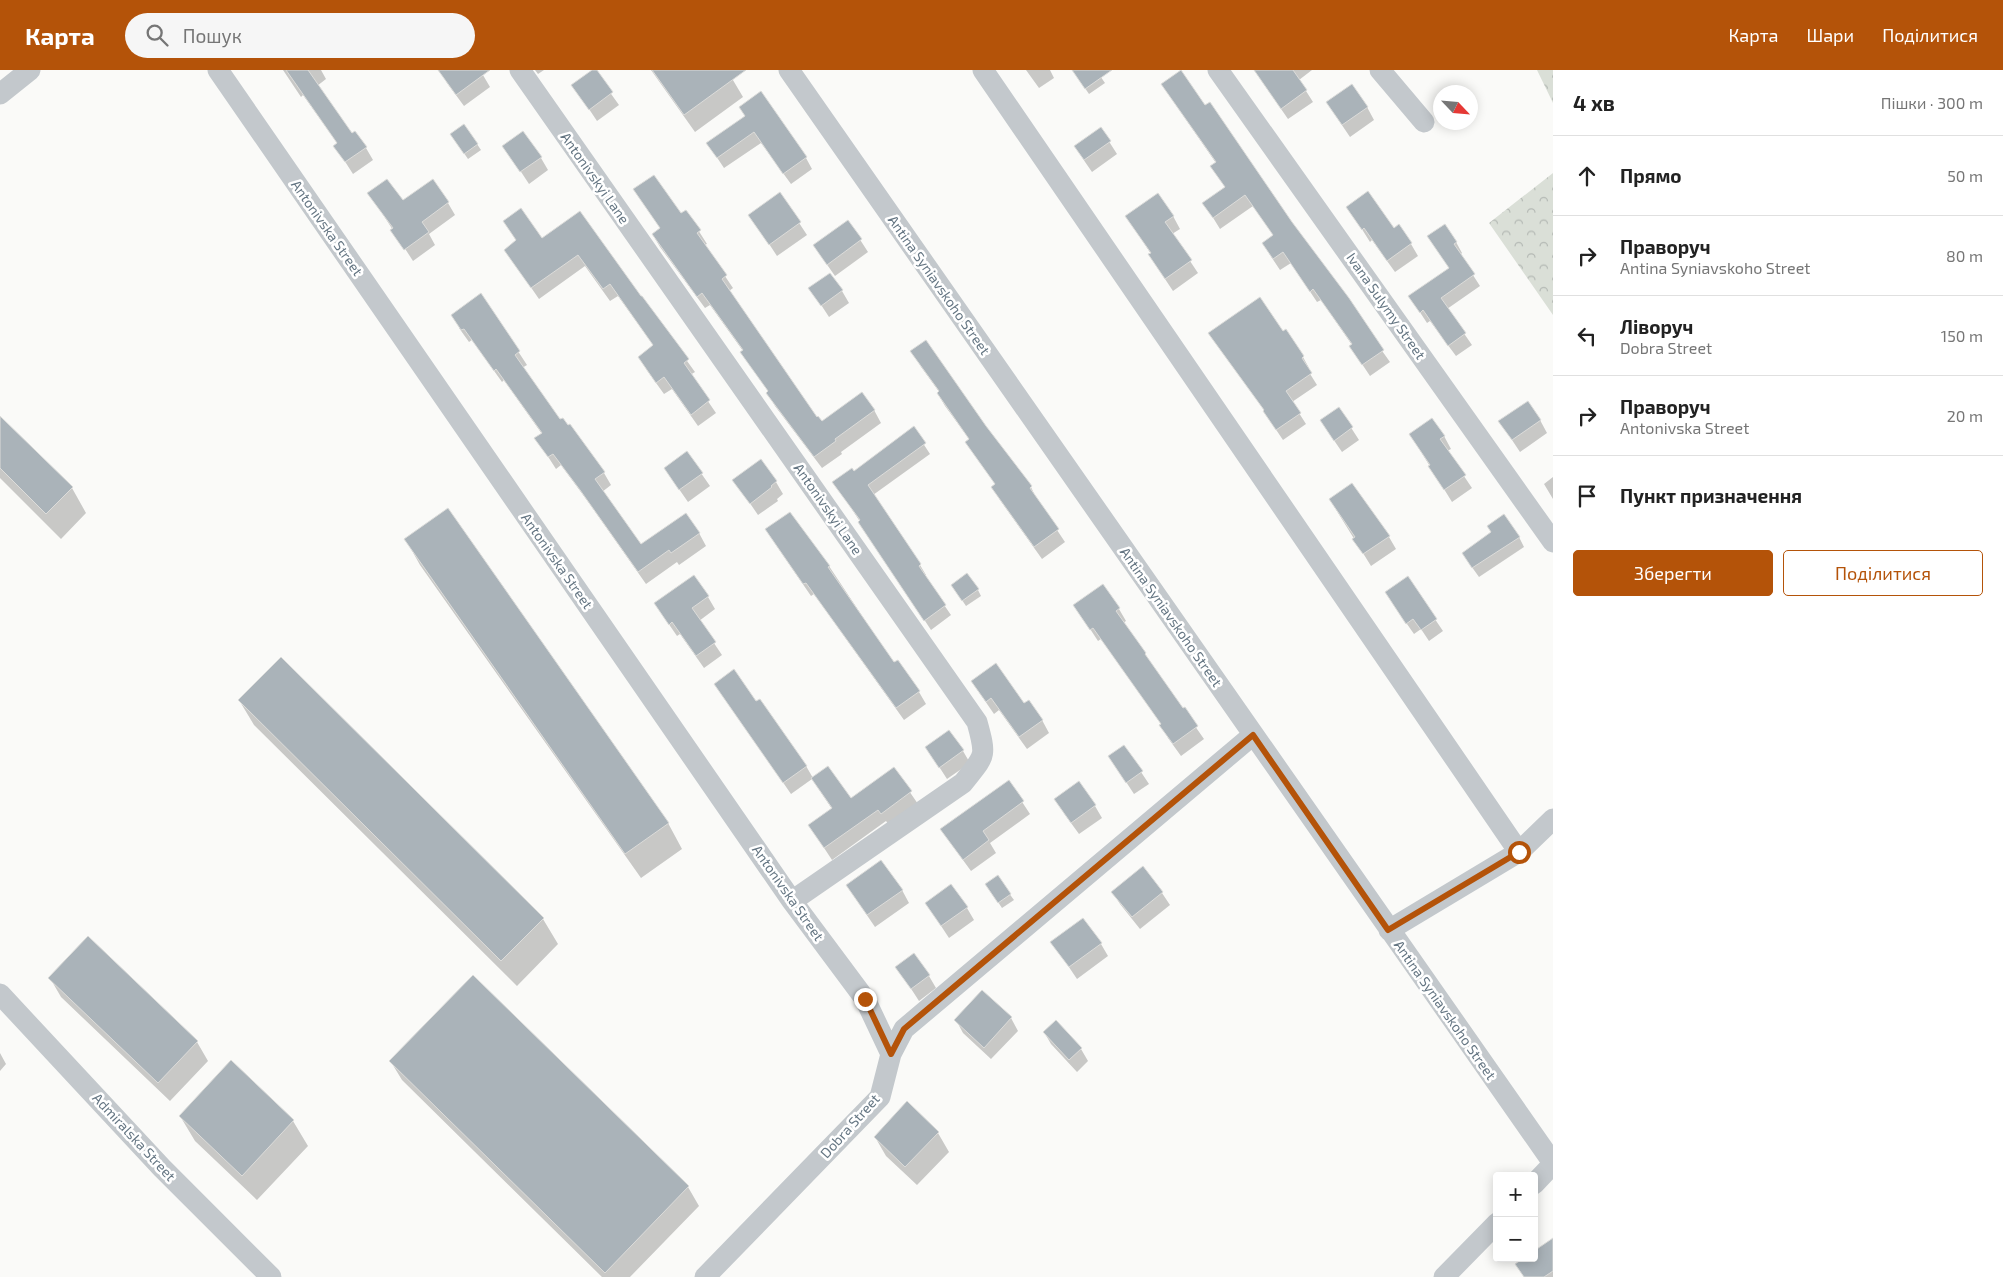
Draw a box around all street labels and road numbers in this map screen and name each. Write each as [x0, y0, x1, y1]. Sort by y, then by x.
street label: Antonivskyi Lane [557, 129, 633, 227]
street label: Antonivska Street [288, 177, 367, 279]
street label: Antina Syniavskoho Street [885, 212, 994, 358]
street label: Ivana Sulymy Street [1343, 249, 1430, 362]
street label: Antonivskyi Lane [790, 460, 866, 558]
street label: Antonivska Street [518, 510, 597, 612]
street label: Antina Syniavskoho Street [1117, 544, 1226, 690]
street label: Antonivska Street [749, 842, 828, 944]
street label: Antina Syniavskoho Street [1391, 937, 1500, 1083]
street label: Admiralska Street [89, 1089, 179, 1184]
street label: Dobra Street [816, 1090, 883, 1161]

